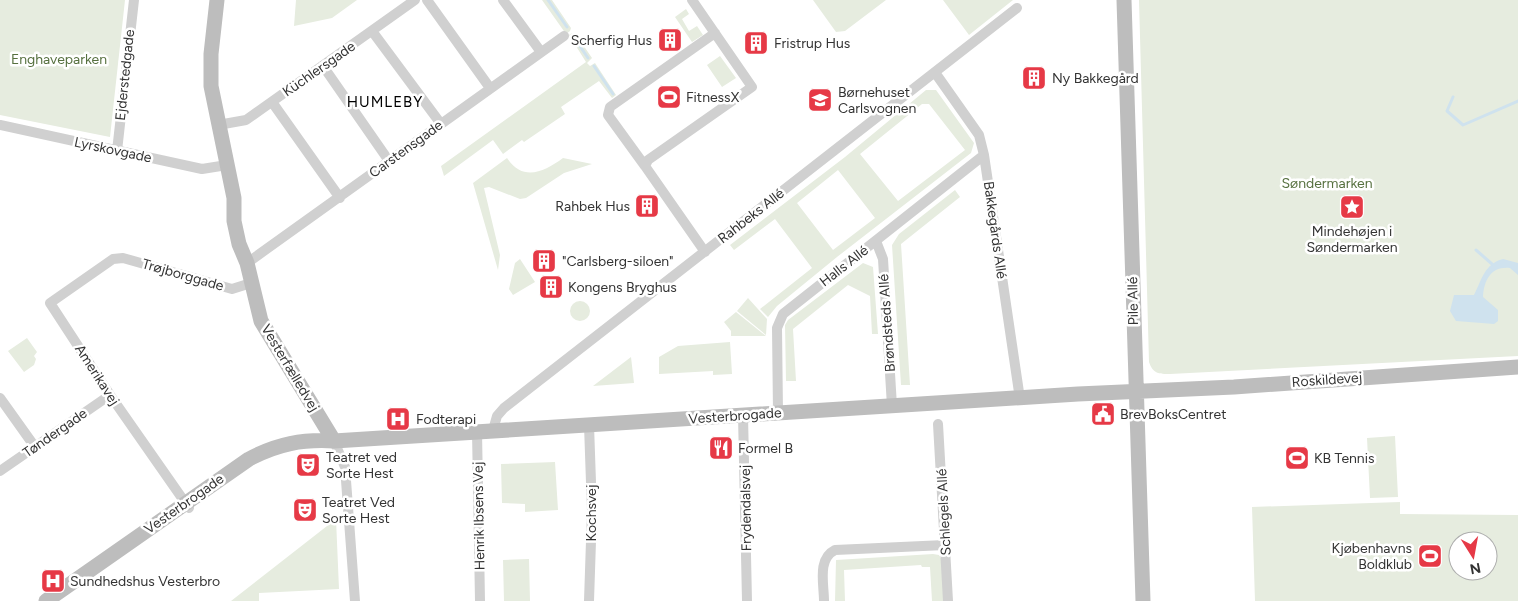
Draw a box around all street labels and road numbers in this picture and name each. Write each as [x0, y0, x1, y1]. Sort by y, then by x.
street label: Ejderstedgade [112, 28, 138, 121]
street label: Küchlersgade [279, 37, 359, 100]
street label: Carstensgade [366, 116, 446, 181]
street label: Lyrskovgade [73, 134, 154, 167]
street label: Bakkegårds Allé [980, 180, 1010, 280]
street label: Rahbeks Allé [714, 185, 788, 247]
street label: Halls Allé [816, 242, 872, 290]
street label: Trøjborggade [140, 255, 226, 295]
street label: Brøndsteds Allé [875, 273, 899, 373]
street label: Pile Allé [1124, 276, 1142, 326]
street label: Vesterfælledvej [257, 321, 323, 415]
street label: Amerikavej [71, 341, 123, 409]
street label: Roskildevej [1291, 369, 1363, 391]
street label: Tøndergade [20, 404, 91, 461]
street label: Vesterbrogade [688, 404, 782, 428]
street label: Henrik Ibsens Vej [470, 462, 488, 570]
street label: Frydendalsvej [737, 465, 755, 551]
street label: Schlegels Allé [933, 468, 955, 556]
street label: Vesterbrogade [141, 470, 227, 538]
street label: Kochsvej [583, 485, 600, 541]

